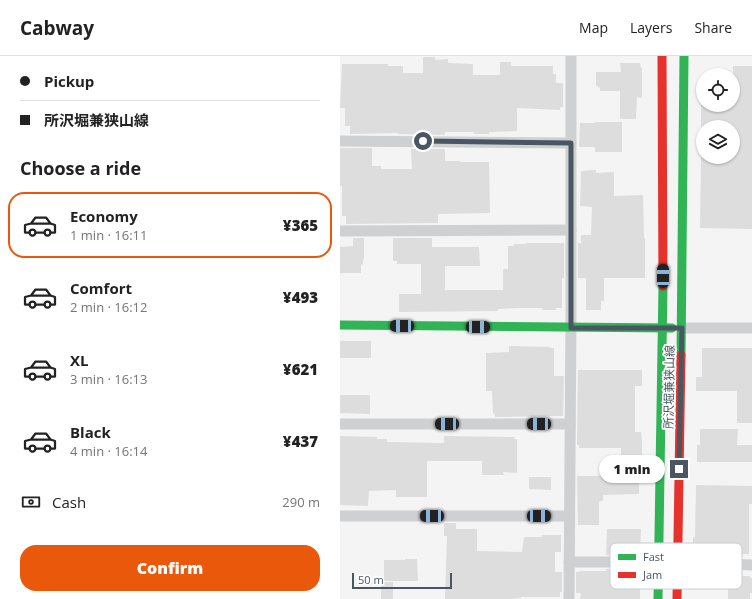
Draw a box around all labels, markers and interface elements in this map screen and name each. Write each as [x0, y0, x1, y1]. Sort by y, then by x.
text: Cabway [20, 15, 94, 41]
text: Map [579, 18, 608, 37]
text: Layers [630, 18, 672, 37]
text: Share [694, 18, 732, 37]
map controls [696, 68, 740, 164]
button: locate [696, 68, 740, 112]
text: Pickup [44, 71, 94, 91]
text: 所沢堀兼狭山線 [44, 110, 149, 130]
button: layers [696, 120, 740, 164]
route start [414, 132, 432, 150]
text: Choose a ride [20, 156, 141, 180]
text: Economy [70, 206, 138, 226]
icon: car [22, 207, 58, 243]
text: ¥365 [283, 215, 318, 235]
text: 1 min · 16:11 [70, 226, 147, 244]
car [657, 264, 669, 288]
text: Comfort [70, 278, 132, 298]
icon: car [22, 279, 58, 315]
text: ¥493 [283, 287, 318, 307]
text: 2 min · 16:12 [70, 298, 147, 316]
car [390, 320, 414, 332]
car [466, 321, 490, 333]
street label: 所沢堀兼狭山線 [660, 345, 678, 429]
text: XL [70, 350, 88, 370]
icon: car [22, 351, 58, 387]
text: ¥621 [283, 359, 318, 379]
text: 3 min · 16:13 [70, 370, 147, 388]
car [435, 418, 459, 430]
car [527, 418, 551, 430]
text: Black [70, 422, 111, 442]
icon: car [22, 423, 58, 459]
text: ¥437 [283, 431, 318, 451]
text: 4 min · 16:14 [70, 442, 147, 460]
callout: 1 min [599, 455, 665, 483]
text: 1 min [614, 460, 650, 478]
route end [670, 460, 688, 478]
icon: cash [20, 491, 42, 513]
text: Cash [52, 492, 86, 512]
text: 290 m [282, 493, 320, 511]
car [420, 510, 444, 522]
car [527, 510, 551, 522]
legend [610, 543, 742, 589]
button: Confirm [20, 545, 320, 591]
text: Fast [643, 549, 664, 564]
text: Jam [642, 567, 662, 582]
scale bar [352, 571, 452, 590]
text: 50 m [358, 572, 384, 587]

